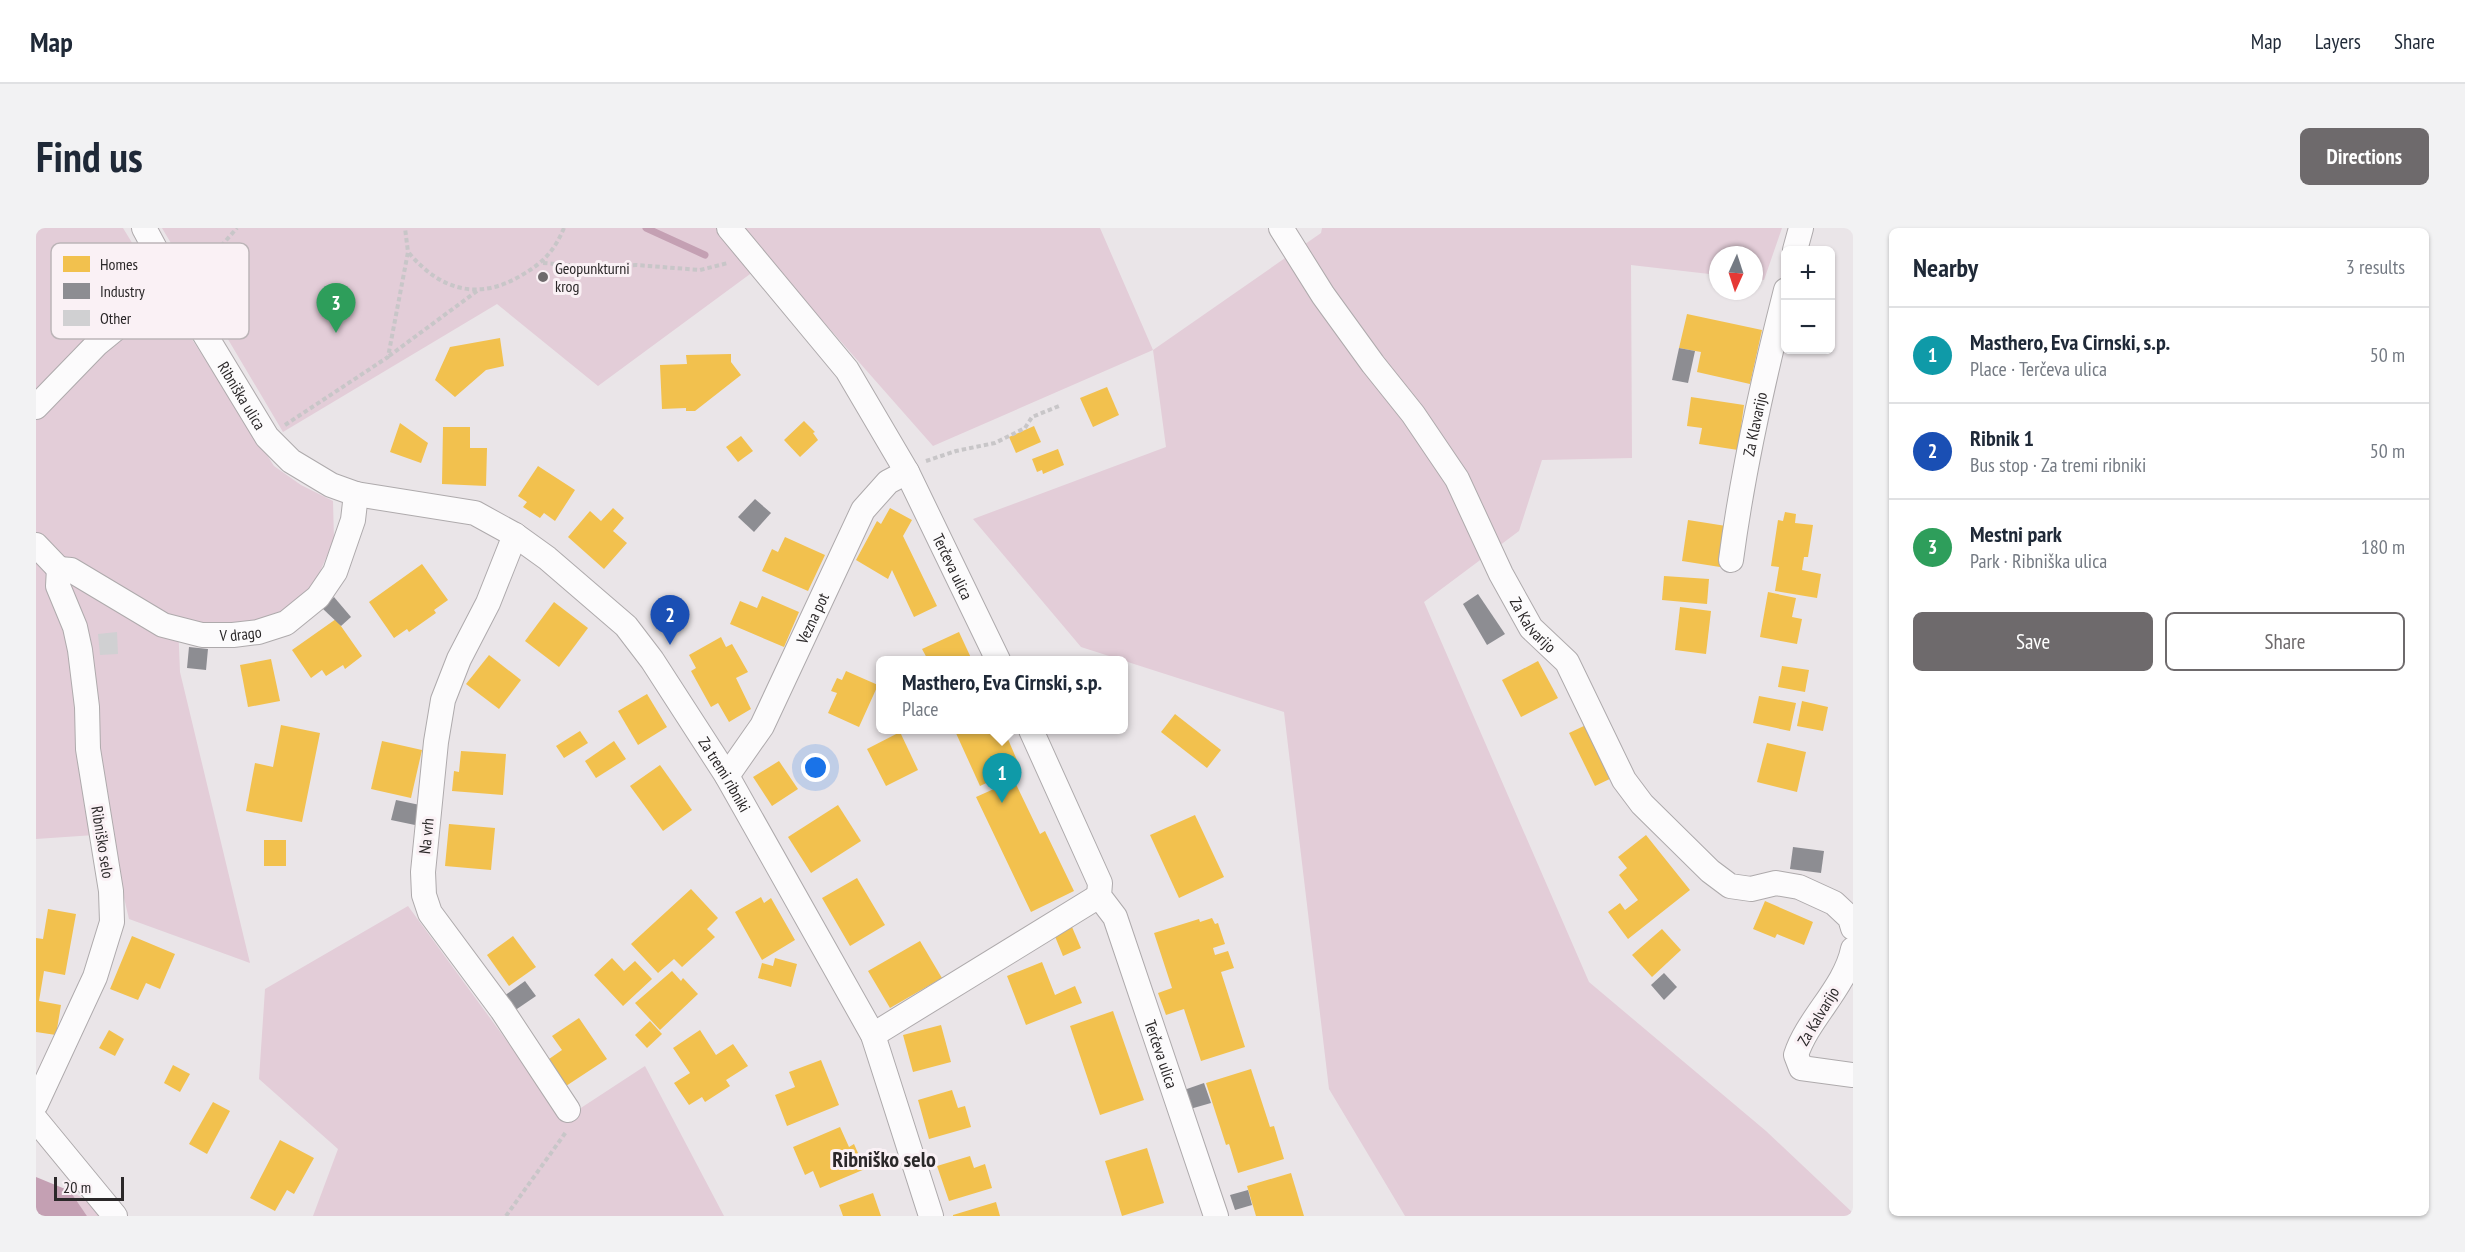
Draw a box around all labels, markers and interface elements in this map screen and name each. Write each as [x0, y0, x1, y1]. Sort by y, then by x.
text: Map [30, 23, 73, 60]
text: Map [2251, 28, 2282, 55]
text: Layers [2315, 28, 2361, 55]
text: Share [2394, 28, 2435, 55]
button: Directions [2300, 128, 2429, 185]
text: Find us [36, 129, 143, 184]
legend [51, 243, 249, 339]
north arrow [1709, 246, 1763, 300]
map controls [1781, 246, 1835, 354]
button: + [1781, 246, 1835, 300]
text: Nearby [1913, 251, 1978, 284]
text: Homes [100, 254, 138, 274]
text: 3 results [2346, 254, 2405, 280]
place label: Geopunkturni krog [555, 258, 630, 296]
marker: Geopunkturni krog [536, 270, 550, 284]
text: Industry [100, 281, 145, 301]
pin: 3 [316, 284, 356, 333]
button: − [1781, 300, 1835, 354]
text: Other [100, 308, 132, 328]
text: Masthero, Eva Cirnski, s.p. [1970, 328, 2170, 356]
text: 1 [1928, 342, 1937, 368]
text: 50 m [2370, 342, 2405, 368]
text: Place · Terčeva ulica [1970, 356, 2107, 382]
street label: Ribniška ulica [213, 358, 270, 433]
street label: Za Klavarijo [1738, 390, 1771, 458]
text: Ribnik 1 [1970, 424, 2034, 452]
text: 2 [1928, 438, 1937, 464]
text: 50 m [2370, 438, 2405, 464]
text: Bus stop · Za tremi ribniki [1970, 452, 2146, 478]
text: Mestni park [1970, 520, 2062, 548]
street label: Terčeva ulica [928, 530, 977, 603]
text: 3 [1928, 534, 1937, 560]
text: 180 m [2361, 534, 2405, 560]
text: Park · Ribniška ulica [1970, 548, 2107, 574]
street label: Vezna pot [791, 589, 833, 648]
street label: Za Kalvarijo [1506, 594, 1561, 657]
pin: 2 [650, 596, 690, 645]
button: Save [1913, 612, 2153, 671]
button: Share [2165, 612, 2405, 671]
street label: V drago [219, 622, 263, 645]
popup [876, 656, 1128, 734]
text: Masthero, Eva Cirnski, s.p. [902, 668, 1102, 696]
text: Place [902, 696, 939, 722]
street label: Za tremi ribniki [694, 733, 755, 816]
your location [801, 753, 830, 782]
pin: 1 [982, 754, 1022, 803]
street label: Ribniško selo [87, 804, 119, 880]
street label: Na vrh [414, 817, 438, 855]
street label: Za Kalvarijo [1793, 983, 1843, 1049]
street label: Terčeva ulica [1141, 1017, 1182, 1091]
district label: Ribniško selo [832, 1145, 936, 1173]
scale bar [54, 1174, 124, 1202]
text: 20 m [63, 1177, 91, 1197]

